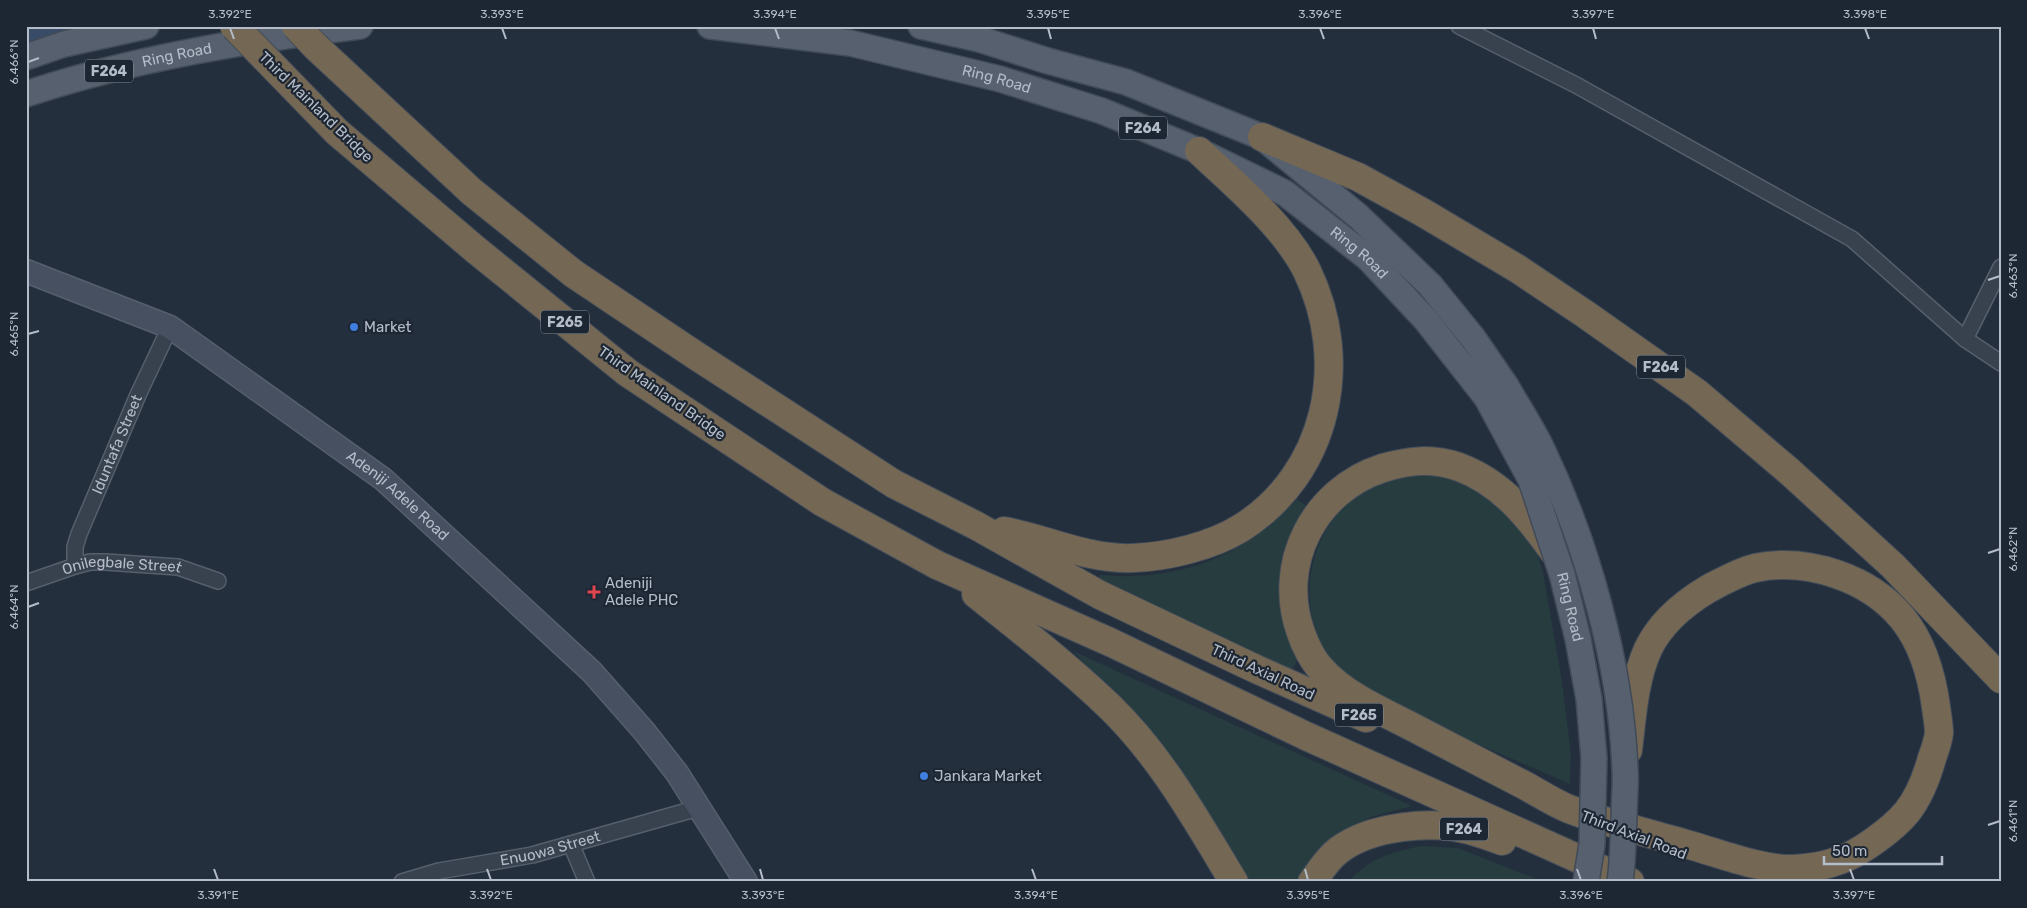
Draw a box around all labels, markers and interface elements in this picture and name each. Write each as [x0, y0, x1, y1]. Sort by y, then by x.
text: 3.392°E [208, 7, 252, 21]
text: 3.393°E [480, 7, 524, 21]
text: 3.394°E [753, 7, 797, 21]
text: 3.395°E [1026, 7, 1070, 21]
text: 3.396°E [1298, 7, 1342, 21]
text: 3.397°E [1572, 7, 1614, 21]
text: 3.398°E [1843, 7, 1887, 21]
street label: Ring Road [140, 39, 213, 71]
text: 6.466°N [7, 40, 21, 85]
street label: Third Mainland Bridge [255, 48, 377, 166]
road number: F264 [85, 59, 133, 82]
street label: Ring Road [960, 61, 1033, 97]
road number: F264 [1119, 116, 1167, 140]
street label: Ring Road [1327, 223, 1392, 283]
text: 6.463°N [2006, 254, 2020, 298]
road number: F265 [541, 311, 589, 334]
text: 6.465°N [7, 312, 21, 356]
place label: Market [364, 318, 412, 336]
marker: Market [348, 321, 360, 333]
street label: Third Mainland Bridge [595, 342, 729, 444]
road number: F264 [1637, 356, 1685, 378]
street label: Iduntafa Street [88, 392, 146, 497]
street label: Adeniji Adele Road [343, 447, 453, 544]
text: 6.462°N [2006, 527, 2020, 571]
street label: Onilegbale Street [60, 553, 184, 579]
street label: Ring Road [1553, 570, 1587, 644]
place label: Adeniji Adele PHC [605, 574, 678, 609]
text: 6.464°N [7, 584, 21, 630]
marker: Adeniji Adele PHC [587, 585, 601, 599]
street label: Third Axial Road [1209, 640, 1317, 704]
road number: F265 [1335, 704, 1383, 726]
place label: Jankara Market [934, 767, 1042, 785]
marker: Jankara Market [918, 770, 930, 782]
text: 6.461°N [2006, 800, 2020, 842]
street label: Third Axial Road [1579, 807, 1689, 863]
road number: F264 [1440, 818, 1488, 841]
street label: Enuowa Street [499, 827, 602, 869]
scale bar [1824, 833, 1942, 865]
text: 50 m [1832, 842, 1867, 860]
text: 3.391°E [197, 888, 239, 902]
text: 3.392°E [469, 888, 513, 902]
text: 3.393°E [741, 888, 785, 902]
text: 3.394°E [1014, 888, 1058, 902]
text: 3.395°E [1286, 888, 1330, 902]
text: 3.396°E [1559, 888, 1603, 902]
text: 3.397°E [1833, 888, 1875, 902]

